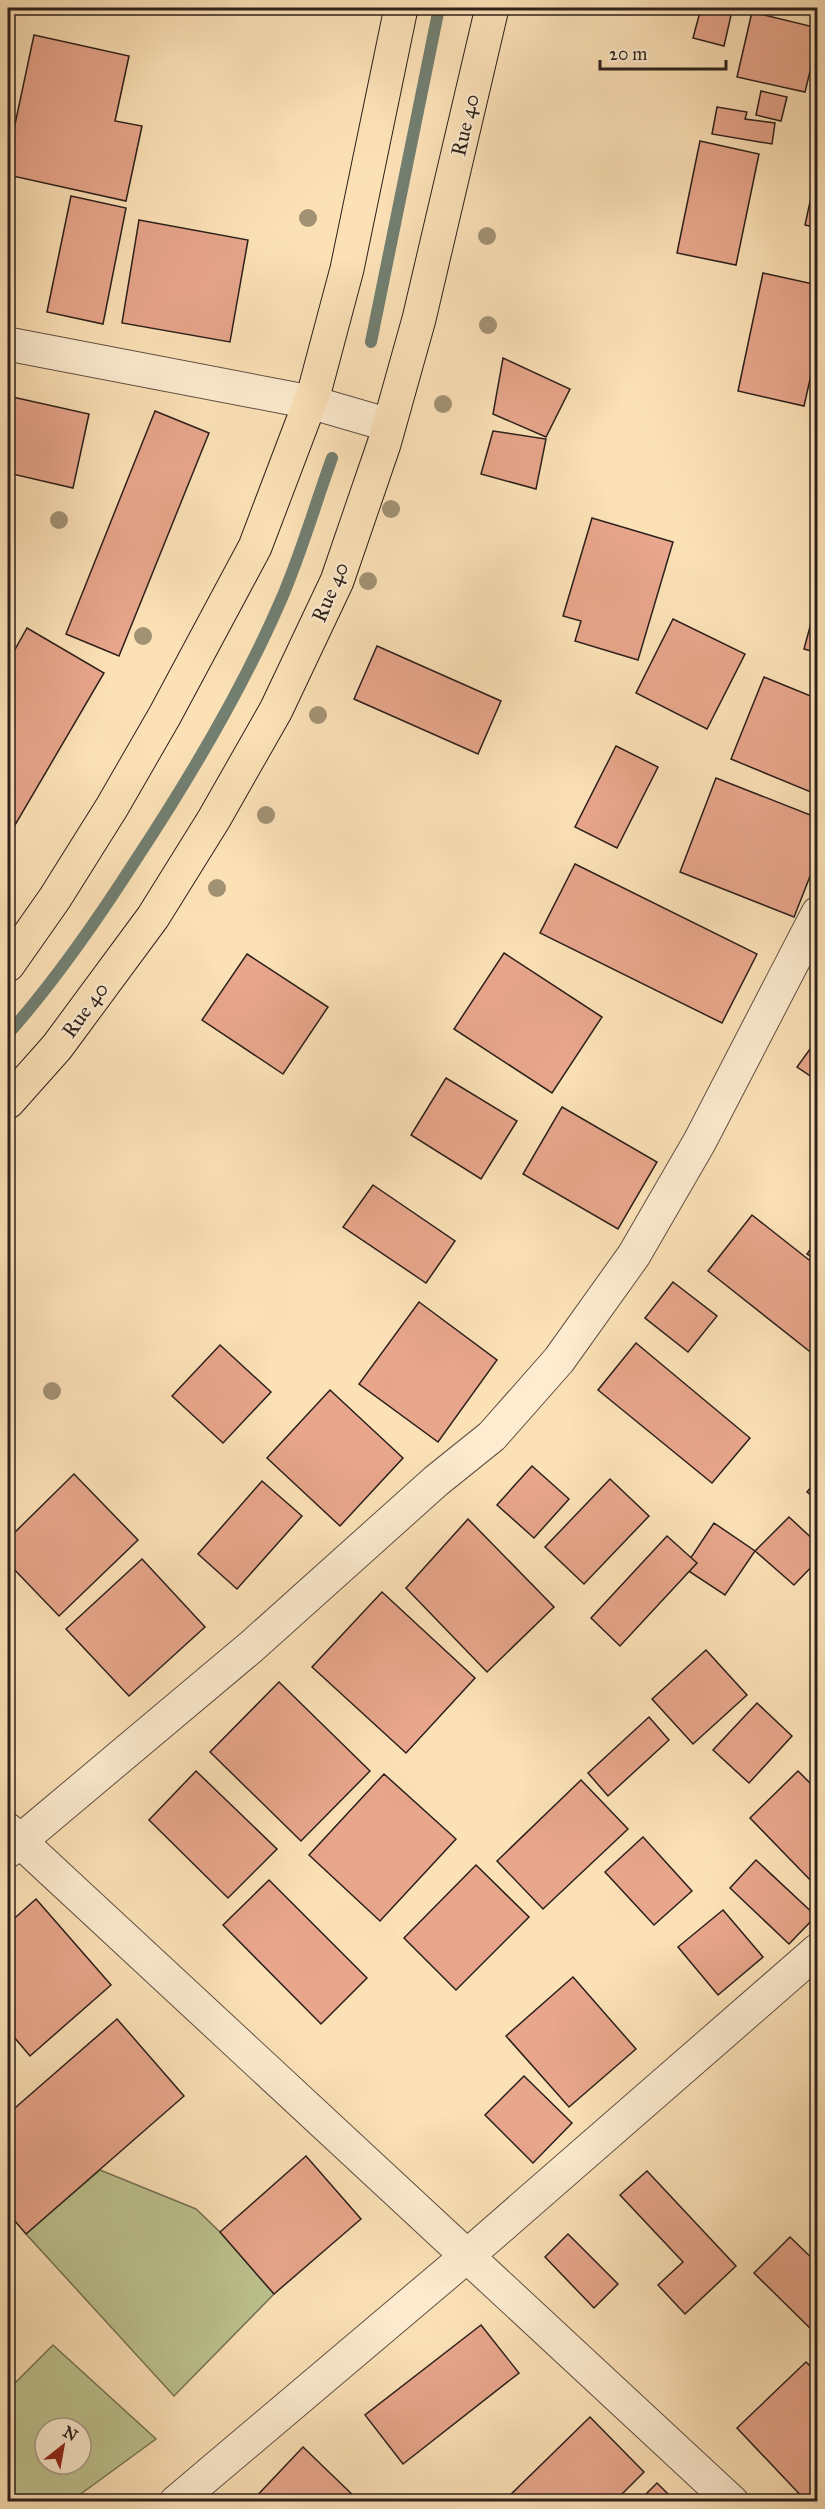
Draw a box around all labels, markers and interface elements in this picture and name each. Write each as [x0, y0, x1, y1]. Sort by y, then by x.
scale bar [600, 33, 726, 71]
text: 20 m [609, 43, 647, 65]
street label: Rue 40 [445, 91, 485, 159]
street label: Rue 40 [306, 558, 354, 626]
street label: Rue 40 [56, 977, 114, 1043]
north arrow [33, 2416, 93, 2476]
text: N [60, 2422, 82, 2445]

